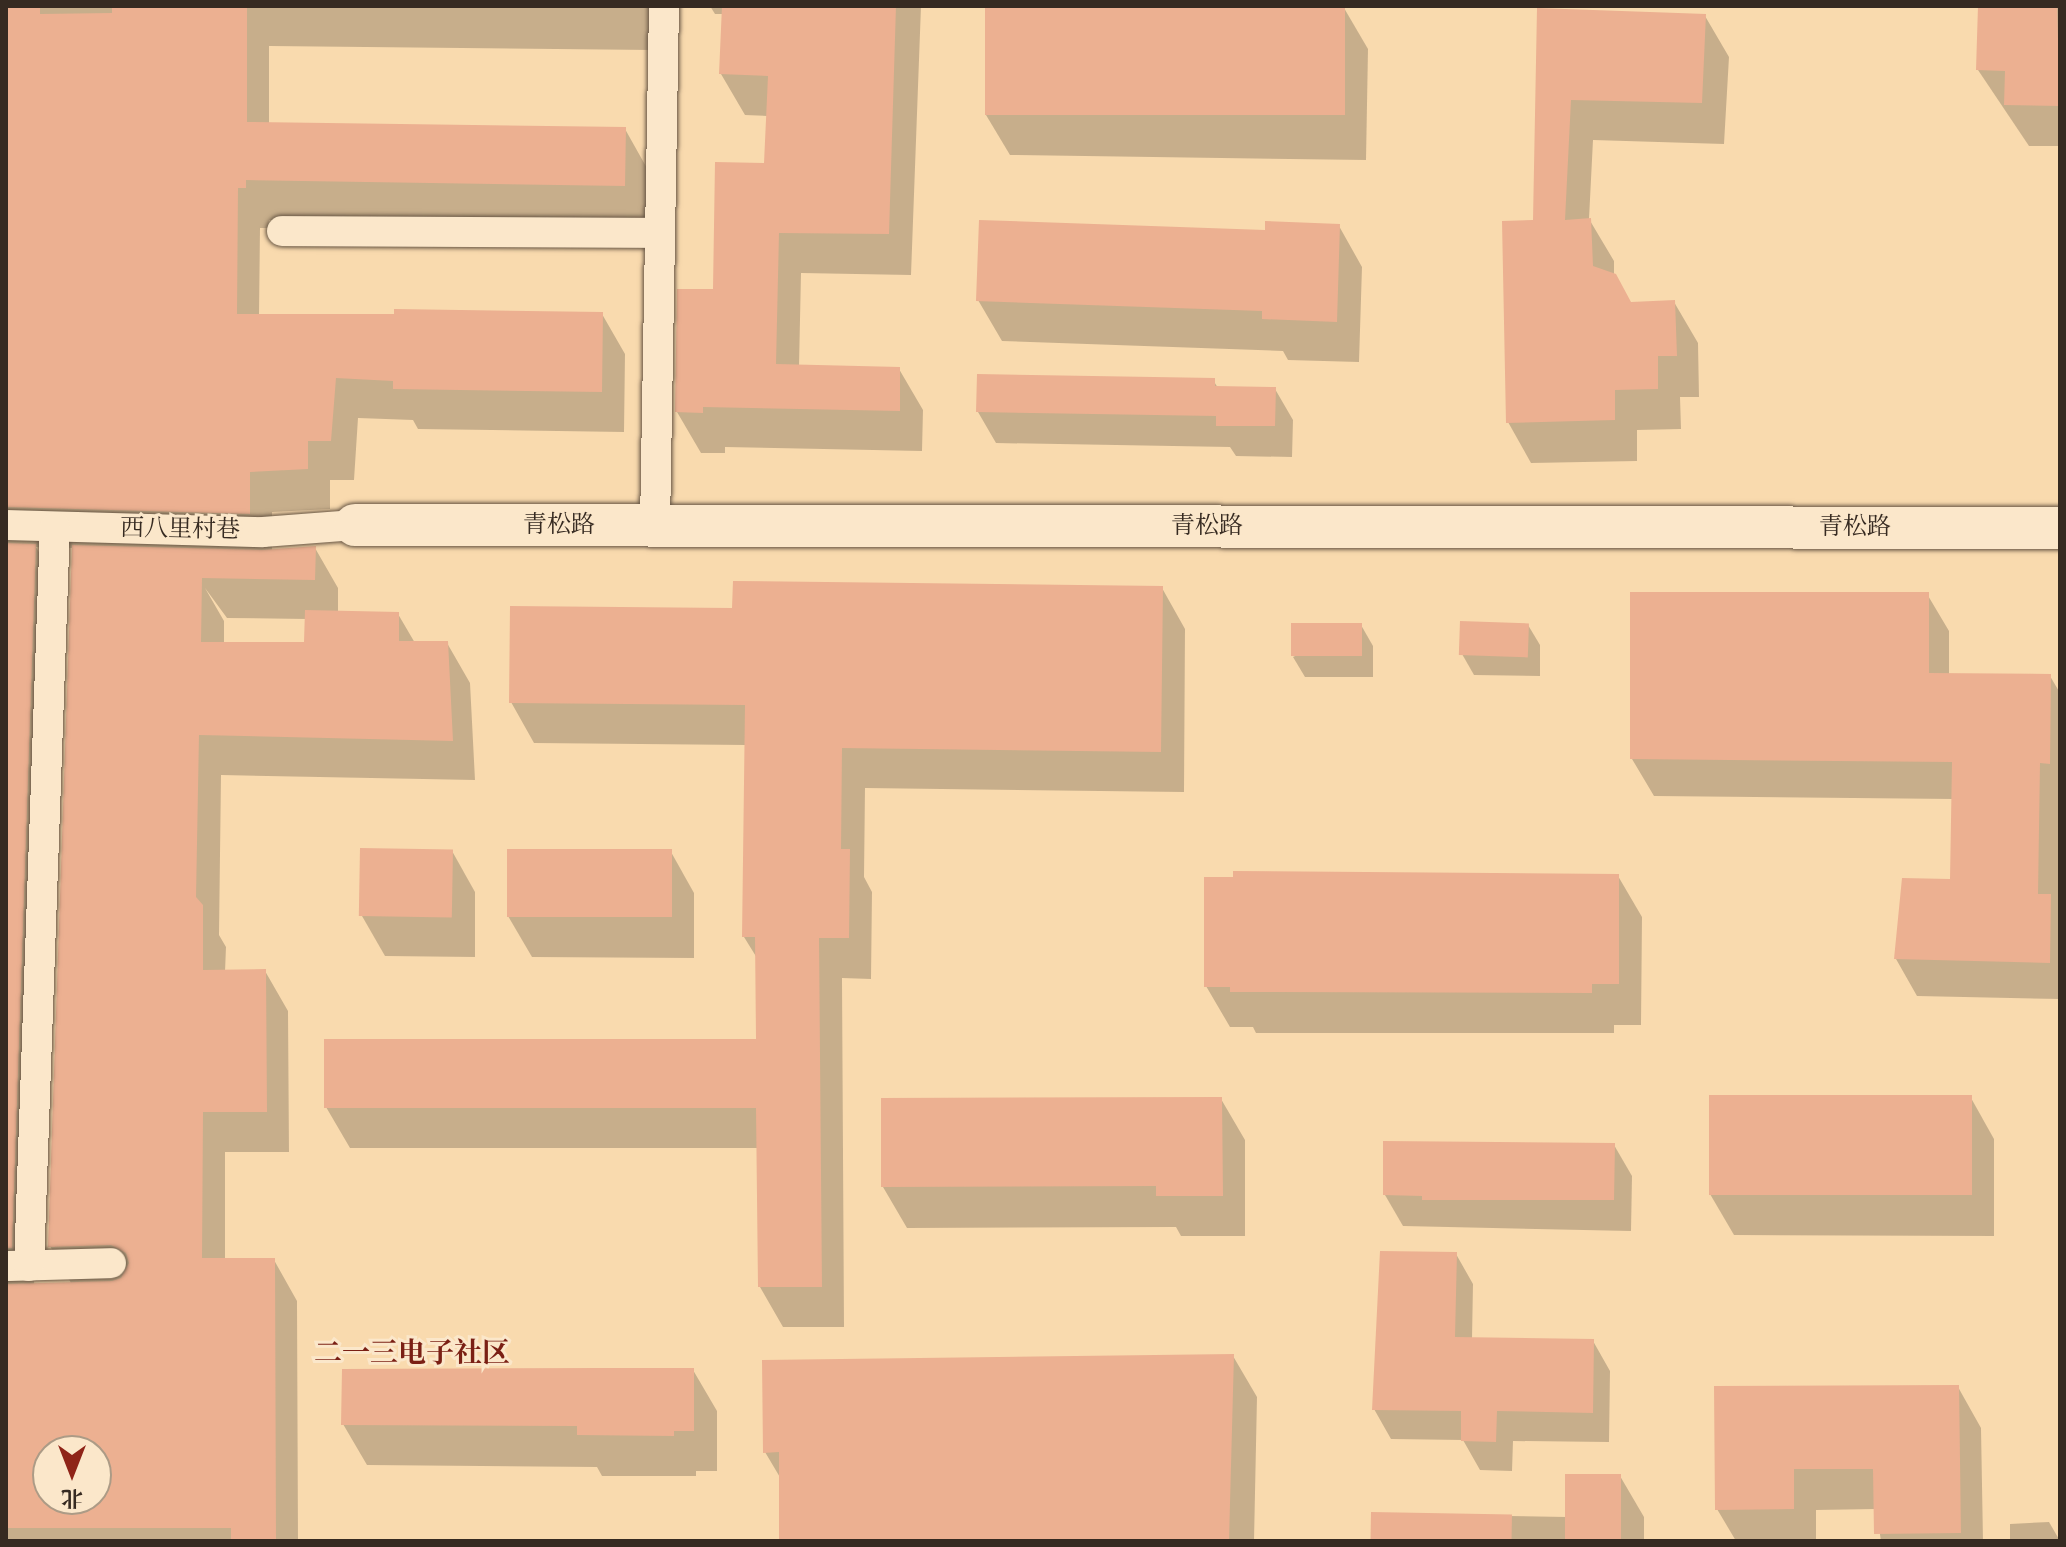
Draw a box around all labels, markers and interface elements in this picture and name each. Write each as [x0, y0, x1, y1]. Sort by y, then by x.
street label: 青松路 [523, 512, 595, 540]
street label: 青松路 [1171, 513, 1243, 541]
street label: 青松路 [1819, 514, 1891, 542]
street label: 西八里村巷 [120, 515, 240, 545]
district label: 二一三电子社区 [314, 1337, 510, 1371]
north arrow [32, 1435, 112, 1515]
text: 北 [61, 1484, 83, 1511]

